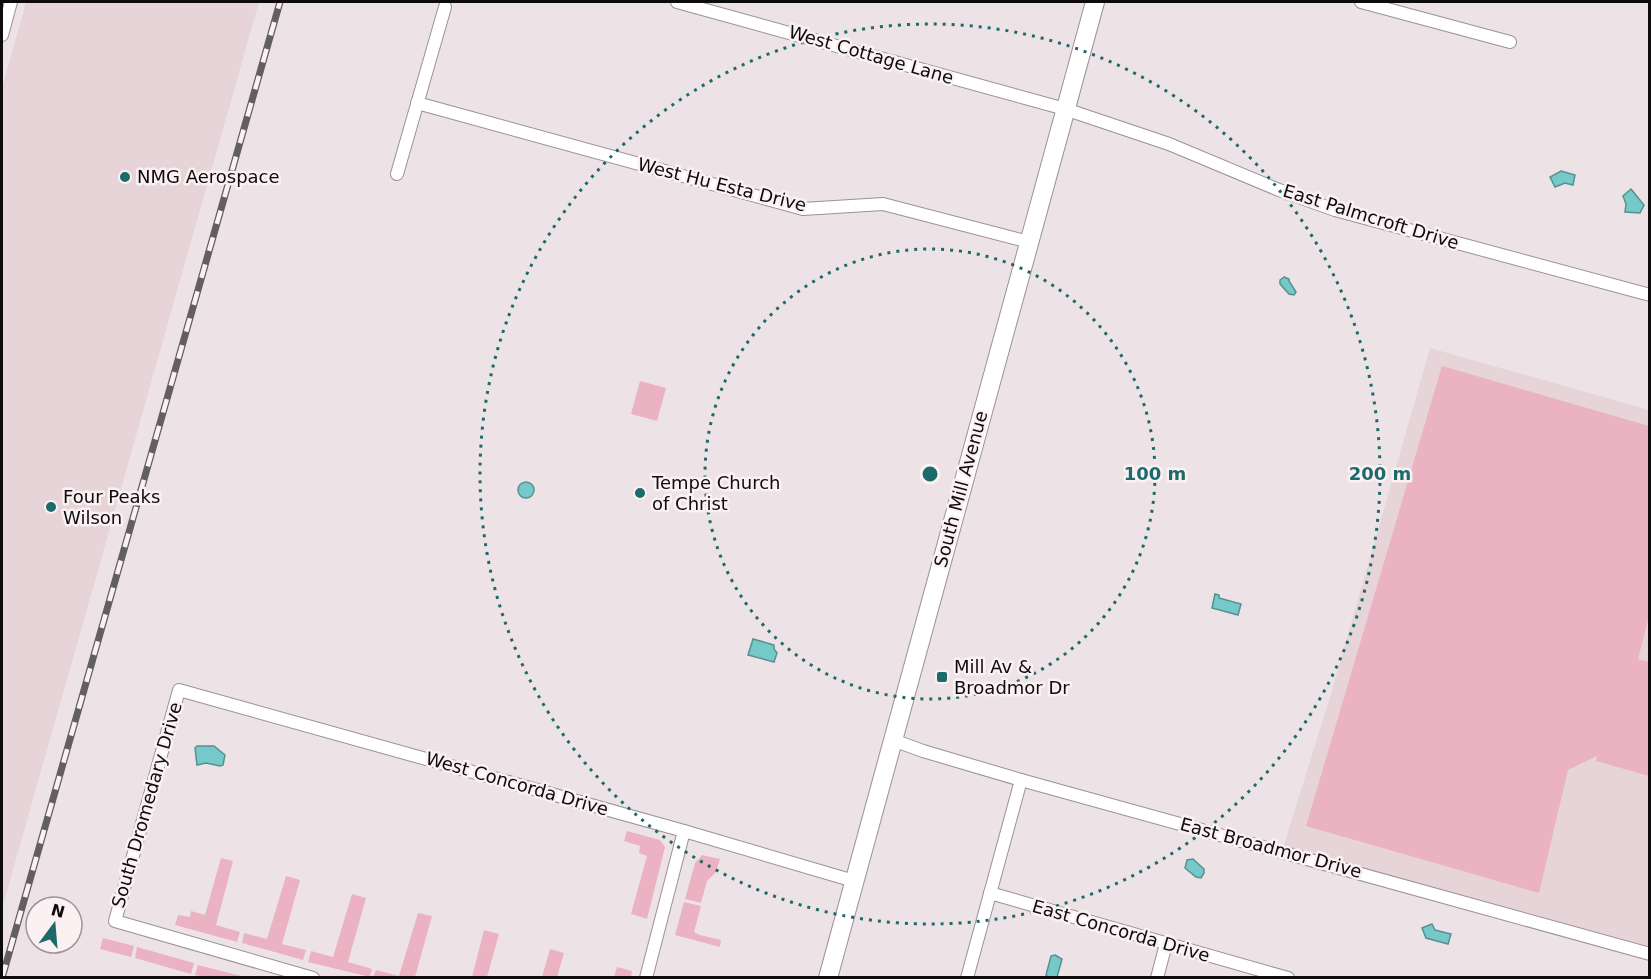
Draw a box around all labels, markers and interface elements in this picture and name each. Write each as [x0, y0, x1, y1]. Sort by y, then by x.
street label: West Cottage Lane [786, 21, 956, 88]
street label: West Hu Esta Drive [636, 153, 809, 216]
place label: NMG Aerospace [137, 166, 280, 187]
marker: NMG Aerospace [118, 170, 132, 184]
street label: East Palmcroft Drive [1281, 180, 1462, 253]
street label: South Mill Avenue [930, 408, 992, 569]
text: 100 m [1124, 463, 1186, 484]
text: 200 m [1349, 463, 1411, 484]
centre of rings [920, 464, 940, 484]
place label: Tempe Church of Christ [651, 472, 780, 514]
place label: Four Peaks Wilson [63, 486, 160, 528]
marker: Tempe Church of Christ [633, 486, 647, 500]
marker: Four Peaks Wilson [44, 500, 58, 514]
place label: Mill Av & Broadmor Dr [954, 656, 1070, 698]
marker: Mill Av & Broadmor Dr [935, 670, 949, 684]
street label: South Dromedary Drive [107, 700, 186, 910]
street label: West Concorda Drive [423, 747, 611, 820]
street label: East Broadmor Drive [1178, 813, 1364, 882]
north arrow [24, 895, 84, 955]
street label: East Concorda Drive [1030, 895, 1212, 966]
text: N [49, 900, 67, 922]

